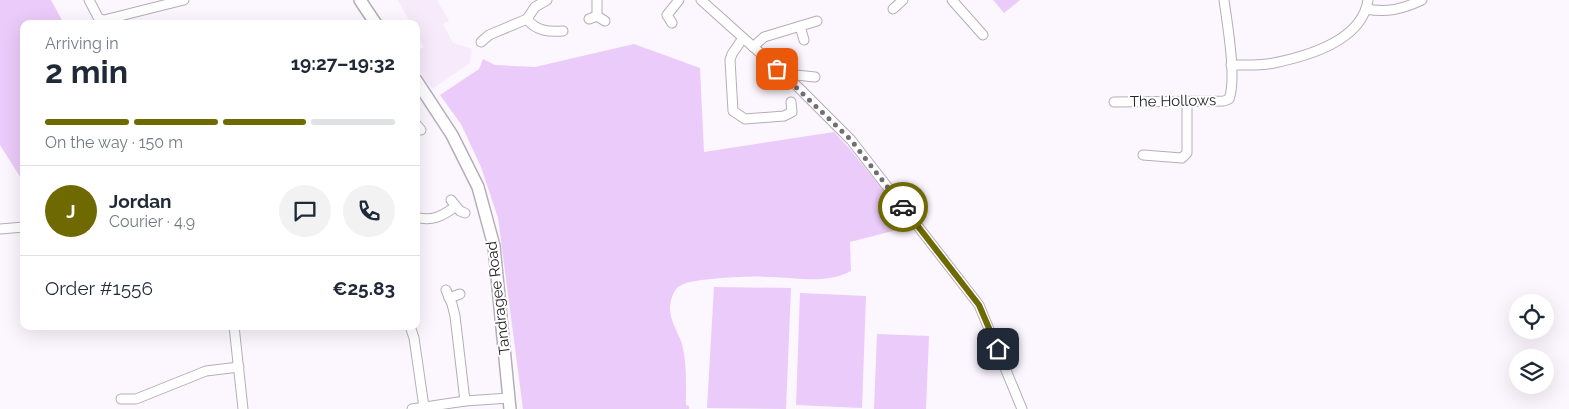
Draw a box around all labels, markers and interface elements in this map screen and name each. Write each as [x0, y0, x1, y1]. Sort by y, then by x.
text: Arriving in [45, 34, 119, 53]
pin [756, 48, 798, 90]
text: 19:27–19:32 [291, 52, 395, 74]
text: 2 min [45, 53, 128, 90]
icon: bag [763, 55, 791, 83]
street label: The Hollows [1130, 91, 1216, 111]
text: On the way · 150 m [45, 133, 183, 152]
courier [878, 182, 928, 232]
button: chat [279, 185, 331, 237]
button: phone [343, 185, 395, 237]
text: Jordan [109, 190, 172, 212]
icon: car [889, 193, 917, 221]
text: J [66, 200, 76, 222]
text: Courier · 4.9 [109, 212, 195, 231]
street label: Tandragee Road [482, 240, 514, 356]
text: Order #1556 [45, 277, 153, 299]
text: €25.83 [332, 277, 395, 299]
map controls [1509, 294, 1554, 394]
button: locate [1509, 294, 1554, 339]
pin [977, 328, 1019, 370]
icon: home [984, 335, 1012, 363]
button: layers [1509, 349, 1554, 394]

